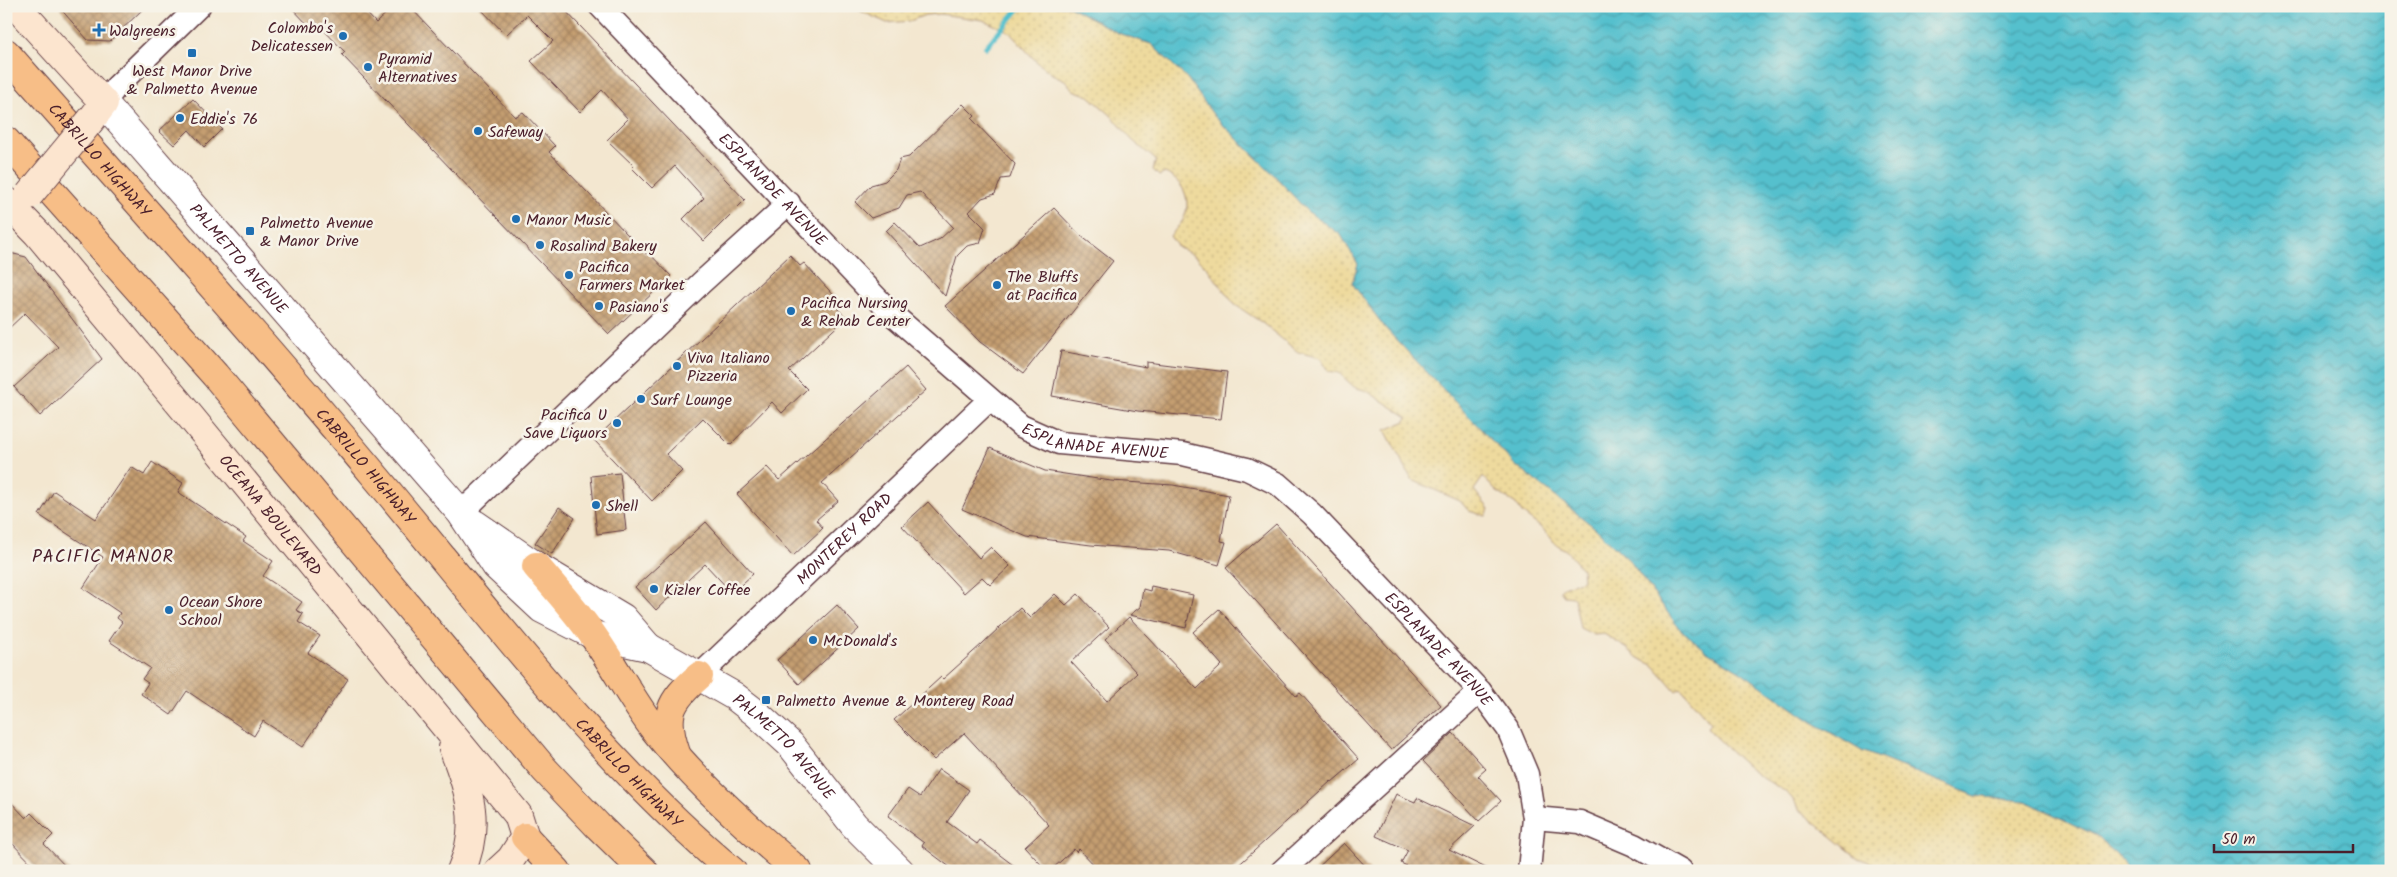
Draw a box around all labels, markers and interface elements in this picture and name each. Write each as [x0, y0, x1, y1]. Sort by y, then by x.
place label: Colombo's Delicatessen [250, 16, 333, 59]
place label: Walgreens [109, 19, 176, 44]
marker: Walgreens [93, 24, 105, 36]
marker: Colombo's Delicatessen [337, 30, 349, 42]
marker: West Manor Drive & Palmetto Avenue [186, 47, 198, 59]
place label: Pyramid Alternatives [378, 47, 457, 90]
place label: West Manor Drive & Palmetto Avenue [127, 59, 257, 102]
marker: Pyramid Alternatives [362, 61, 374, 73]
street label: CABRILLO HIGHWAY [41, 98, 157, 224]
place label: Eddie's 76 [190, 107, 258, 132]
marker: Eddie's 76 [174, 112, 186, 124]
place label: Safeway [488, 120, 543, 145]
marker: Safeway [472, 125, 484, 137]
street label: ESPLANADE AVENUE [712, 127, 833, 253]
street label: PALMETTO AVENUE [183, 198, 294, 321]
place label: Manor Music [526, 208, 612, 233]
place label: Palmetto Avenue & Manor Drive [260, 211, 373, 254]
marker: Manor Music [510, 213, 522, 225]
marker: Palmetto Avenue & Manor Drive [244, 225, 256, 237]
place label: Rosalind Bakery [550, 234, 657, 259]
marker: Rosalind Bakery [534, 239, 546, 251]
place label: Pacifica Farmers Market [579, 255, 686, 298]
place label: The Bluffs at Pacifica [1007, 265, 1079, 308]
marker: Pacifica Farmers Market [563, 269, 575, 281]
marker: The Bluffs at Pacifica [991, 279, 1003, 291]
place label: Pacifica Nursing & Rehab Center [801, 291, 912, 334]
place label: Pasiano's [609, 295, 668, 320]
marker: Pasiano's [593, 300, 605, 312]
marker: Pacifica Nursing & Rehab Center [785, 305, 797, 317]
place label: Viva Italiano Pizzeria [687, 346, 770, 389]
marker: Viva Italiano Pizzeria [671, 360, 683, 372]
place label: Surf Lounge [651, 388, 732, 413]
marker: Surf Lounge [635, 393, 647, 405]
street label: CABRILLO HIGHWAY [309, 403, 422, 531]
place label: Pacifica U Save Liquors [523, 403, 607, 446]
marker: Pacifica U Save Liquors [611, 417, 623, 429]
street label: ESPLANADE AVENUE [1017, 417, 1170, 467]
street label: OCEANA BOULEVARD [212, 450, 328, 582]
street label: MONTEREY ROAD [791, 487, 899, 591]
place label: Shell [606, 494, 638, 519]
marker: Shell [590, 499, 602, 511]
district label: PACIFIC MANOR [32, 543, 174, 572]
place label: Kizler Coffee [664, 578, 750, 603]
marker: Kizler Coffee [648, 583, 660, 595]
street label: ESPLANADE AVENUE [1378, 587, 1499, 712]
place label: Ocean Shore School [179, 590, 262, 633]
marker: Ocean Shore School [163, 604, 175, 616]
place label: McDonald's [823, 629, 898, 654]
marker: McDonald's [807, 634, 819, 646]
street label: PALMETTO AVENUE [727, 688, 841, 806]
place label: Palmetto Avenue & Monterey Road [776, 689, 1015, 714]
marker: Palmetto Avenue & Monterey Road [760, 694, 772, 706]
street label: CABRILLO HIGHWAY [569, 713, 688, 835]
scale bar [2214, 822, 2353, 854]
text: 50 m [2222, 828, 2256, 852]

